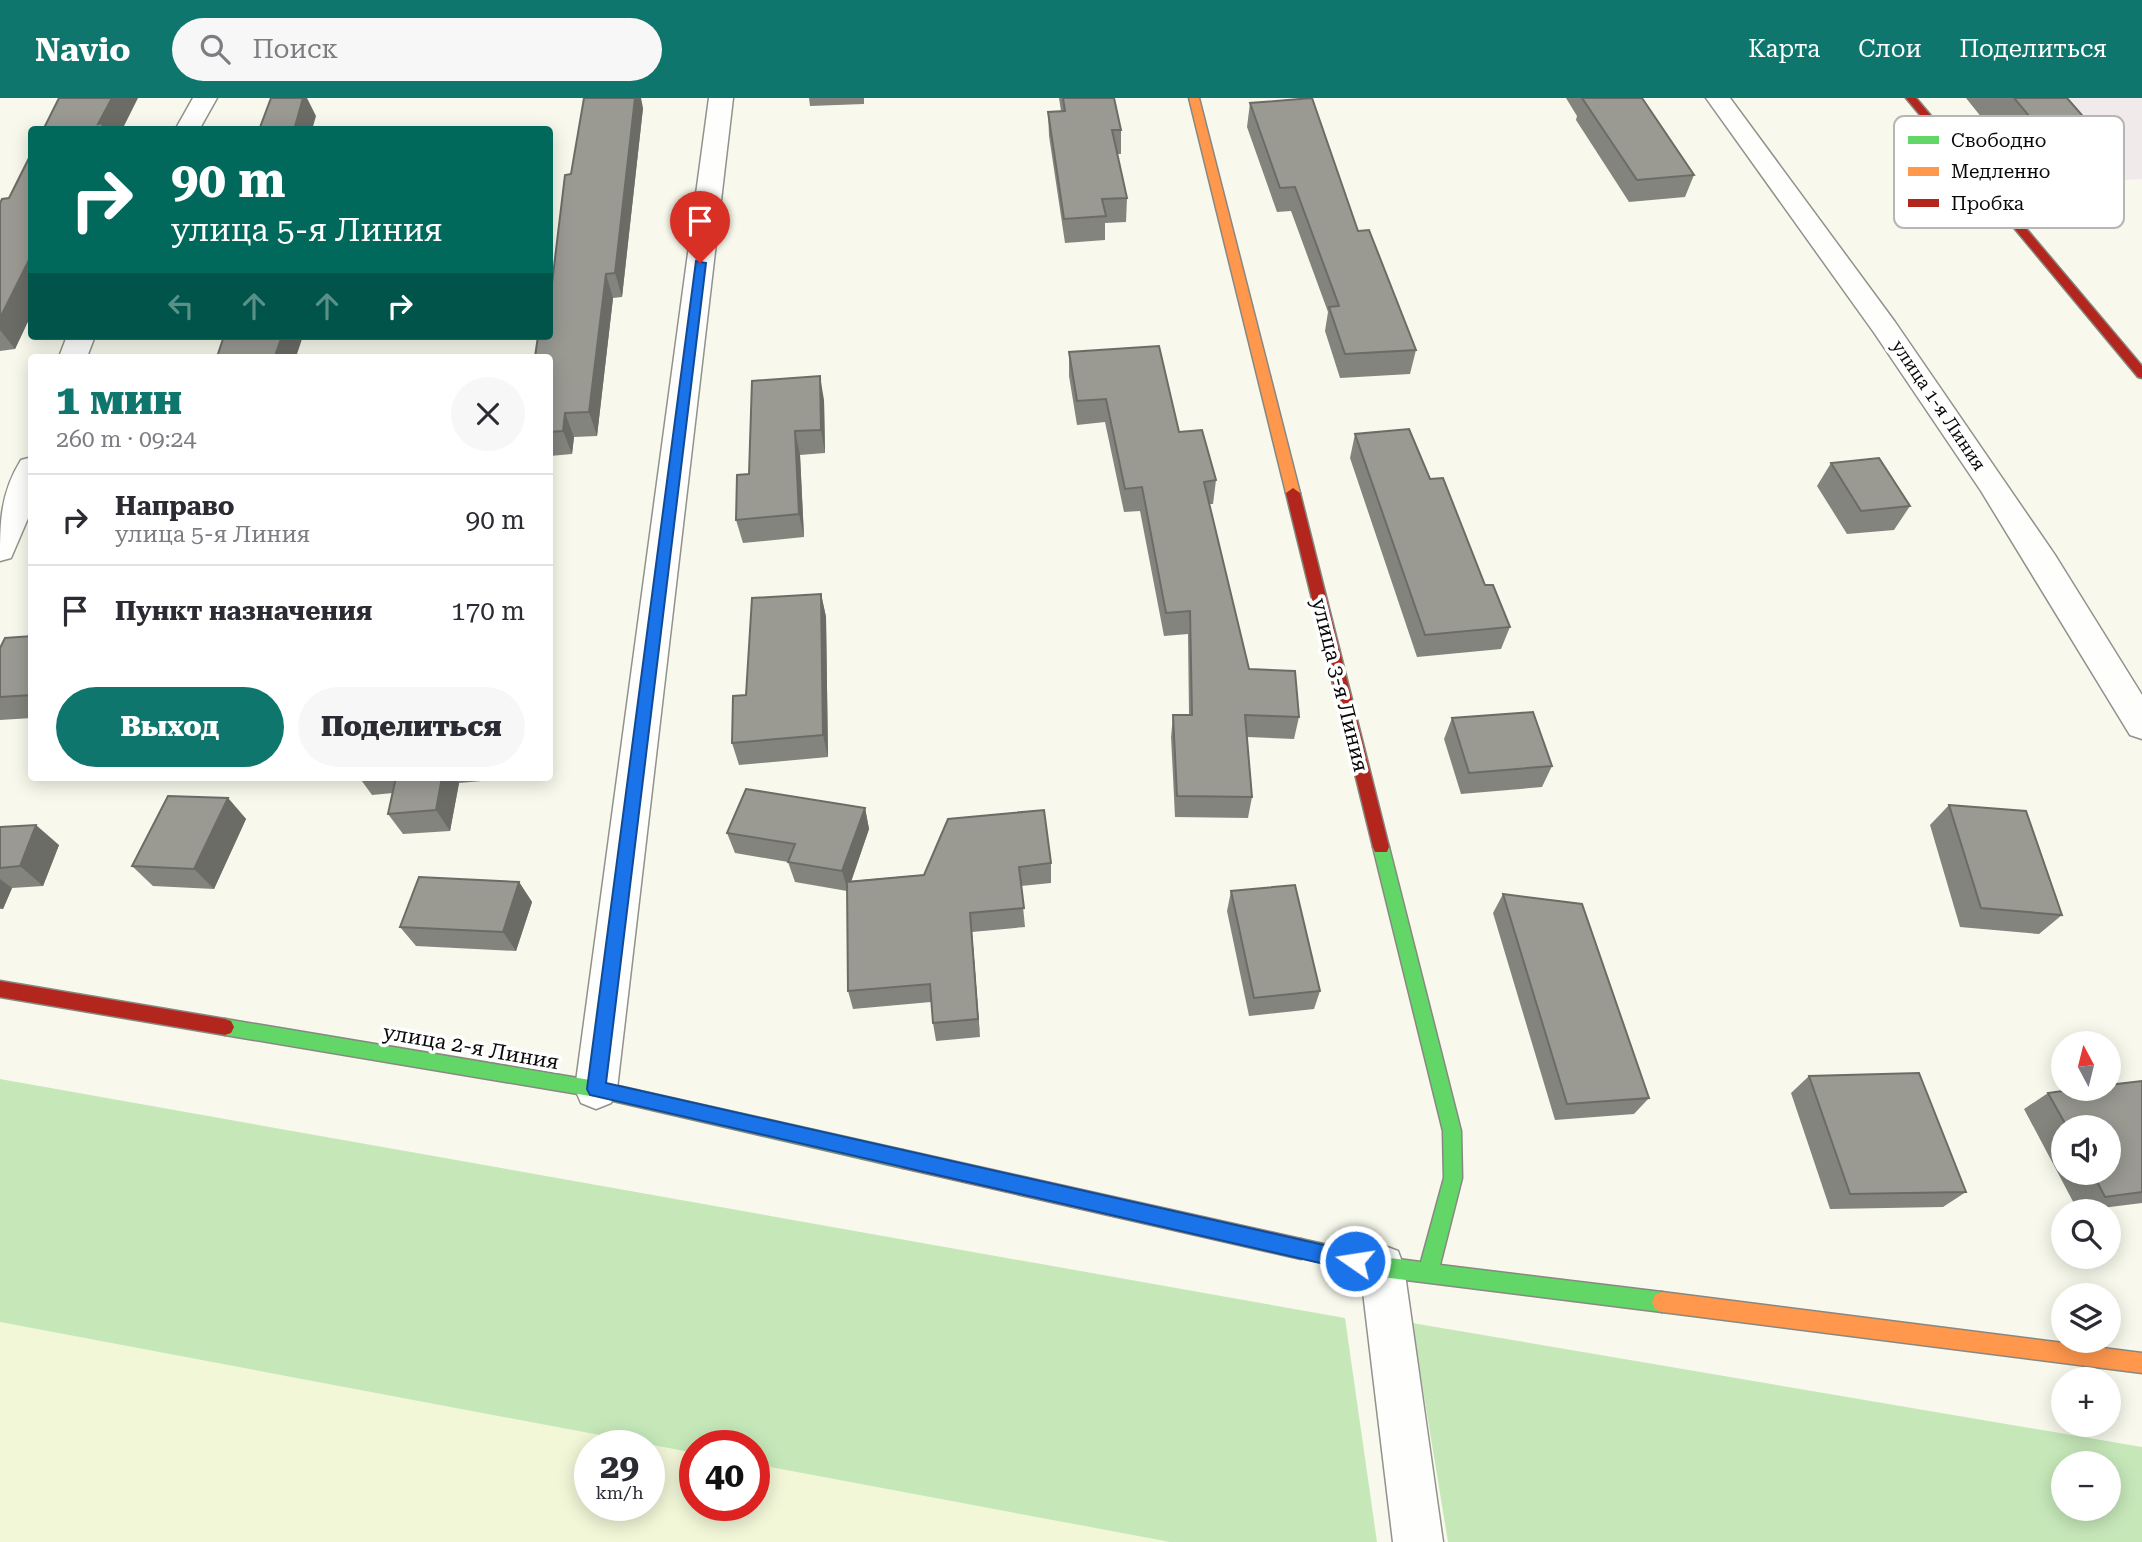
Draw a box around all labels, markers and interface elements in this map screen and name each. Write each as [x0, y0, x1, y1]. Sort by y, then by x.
search box [172, 18, 662, 81]
text: Navio [35, 30, 130, 69]
icon: search [196, 30, 234, 68]
text: Поиск [252, 34, 338, 64]
text: Карта [1748, 35, 1820, 63]
text: Слои [1858, 35, 1921, 63]
text: Поделиться [1959, 35, 2107, 63]
legend [1894, 116, 2124, 228]
text: Свободно [1951, 129, 2046, 152]
text: 90 m [171, 152, 286, 209]
icon: right [56, 154, 147, 245]
text: Медленно [1951, 160, 2050, 183]
pin [670, 191, 730, 263]
text: Пробка [1951, 192, 2025, 215]
icon: arrive [681, 202, 719, 240]
text: улица 5-я Линия [171, 211, 442, 249]
icon: left [162, 287, 200, 325]
icon: ahead [235, 287, 273, 325]
icon: ahead [308, 287, 346, 325]
icon: right [381, 287, 419, 325]
street label: улица 1-я Линия [1888, 336, 1990, 474]
text: 1 мин [56, 375, 182, 424]
button: close [451, 377, 525, 451]
text: 260 m · 09:24 [56, 426, 196, 453]
text: Направо [115, 491, 235, 521]
icon: right [56, 501, 94, 539]
text: 90 m [466, 505, 525, 535]
text: улица 5-я Линия [115, 521, 310, 548]
icon: arrive [56, 592, 94, 630]
text: Пункт назначения [115, 596, 372, 626]
text: 170 m [451, 596, 525, 626]
street label: улица 3-я Линия [1307, 596, 1373, 774]
button: Выход [56, 687, 284, 767]
button: Поделиться [298, 687, 525, 767]
street label: улица 2-я Линия [381, 1020, 561, 1074]
north arrow [2051, 1031, 2121, 1101]
map controls [2051, 1031, 2121, 1521]
button: sound [2051, 1115, 2121, 1185]
button: search [2051, 1199, 2121, 1269]
position arrow [1318, 1224, 1392, 1298]
button: layers [2051, 1283, 2121, 1353]
button: + [2051, 1367, 2121, 1437]
speed limit sign: 40 [679, 1430, 770, 1521]
text: 29 [600, 1446, 639, 1487]
button: − [2051, 1451, 2121, 1521]
text: km/h [595, 1482, 644, 1503]

